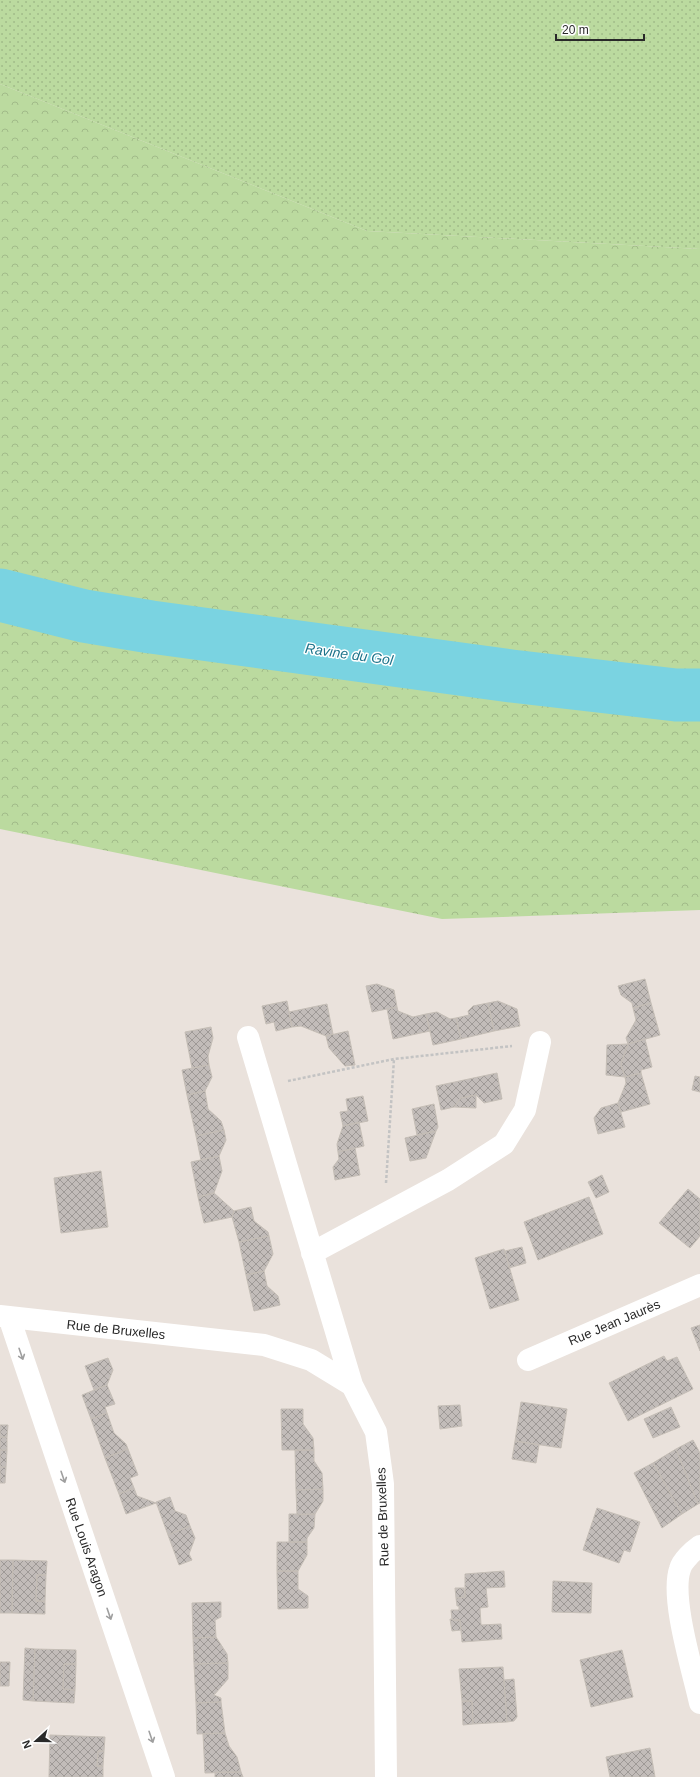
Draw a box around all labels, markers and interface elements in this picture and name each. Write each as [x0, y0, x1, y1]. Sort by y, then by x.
scale bar [556, 16, 644, 42]
text: 20 m [562, 23, 589, 37]
water label: Ravine du Gol [304, 640, 395, 668]
street label: Rue Jean Jaurès [566, 1296, 663, 1349]
street label: Rue de Bruxelles [66, 1317, 166, 1342]
one-way arrow [18, 1348, 26, 1360]
street label: Rue de Bruxelles [373, 1467, 392, 1567]
one-way arrow [60, 1471, 67, 1484]
street label: Rue Louis Aragon [63, 1496, 110, 1598]
one-way arrow [106, 1607, 113, 1620]
north arrow [16, 1721, 56, 1761]
one-way arrow [148, 1730, 155, 1743]
text: N [20, 1739, 34, 1750]

